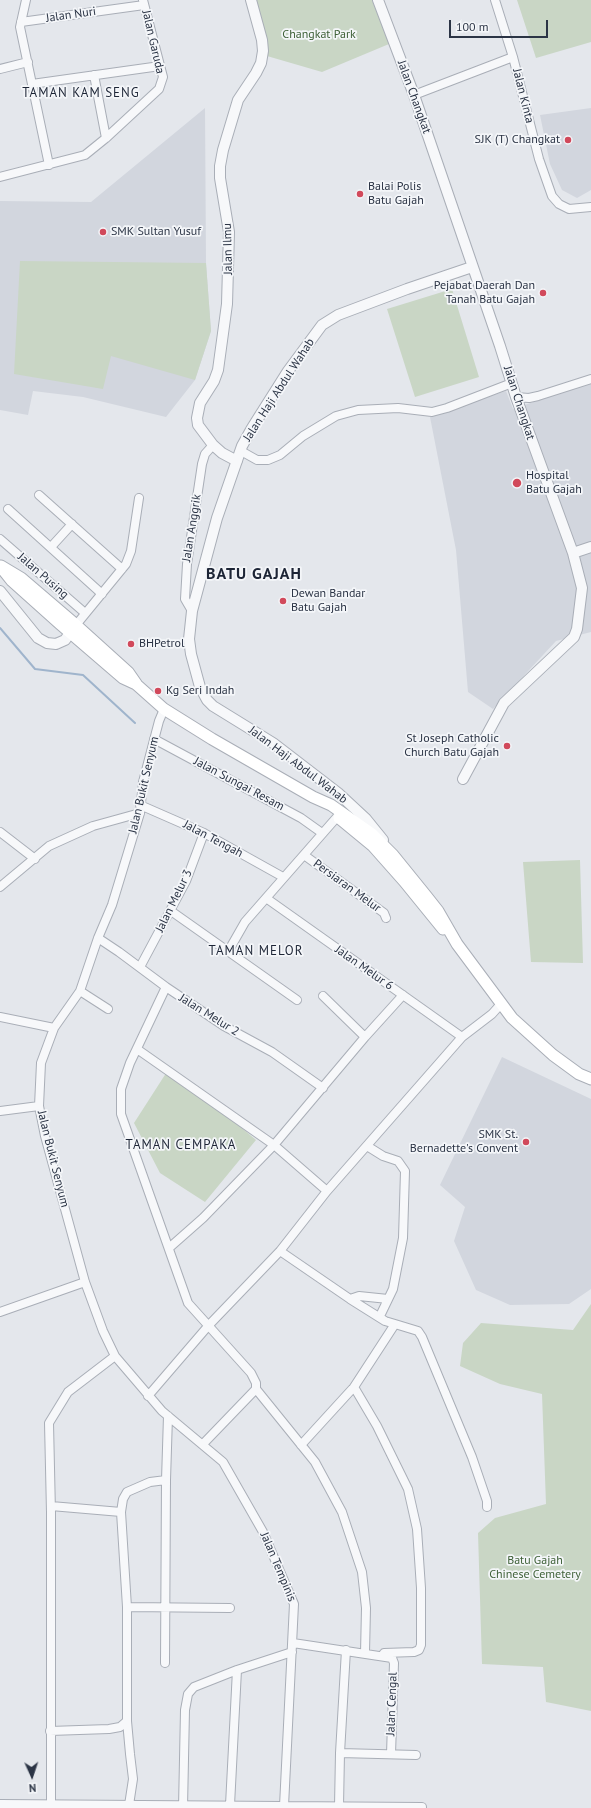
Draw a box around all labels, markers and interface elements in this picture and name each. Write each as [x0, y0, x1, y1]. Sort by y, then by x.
street label: Jalan Nuri [45, 4, 97, 26]
street label: Jalan Garuda [139, 9, 167, 75]
scale bar [451, 12, 550, 38]
text: 100 m [456, 19, 489, 34]
park label: Changkat Park [282, 28, 356, 42]
street label: Jalan Changkat [394, 58, 434, 136]
street label: Jalan Kinta [509, 67, 537, 125]
district label: TAMAN KAM SENG [22, 85, 140, 101]
place label: SJK (T) Changkat [475, 133, 560, 147]
marker: SJK (T) Changkat [563, 135, 573, 145]
place label: Balai Polis Batu Gajah [368, 180, 424, 208]
marker: Balai Polis Batu Gajah [355, 189, 365, 199]
street label: Jalan Ilmu [220, 223, 236, 275]
place label: SMK Sultan Yusuf [111, 225, 201, 239]
marker: SMK Sultan Yusuf [98, 227, 108, 237]
place label: Pejabat Daerah Dan Tanah Batu Gajah [434, 279, 535, 307]
marker: Pejabat Daerah Dan Tanah Batu Gajah [538, 288, 548, 298]
street label: Jalan Haji Abdul Wahab [240, 336, 318, 444]
street label: Jalan Changkat [500, 364, 538, 442]
place label: Hospital Batu Gajah [526, 469, 582, 497]
marker: Hospital Batu Gajah [511, 477, 523, 489]
street label: Jalan Anggrik [180, 493, 204, 563]
street label: Jalan Pusing [15, 550, 71, 602]
district label: BATU GAJAH [206, 564, 302, 584]
place label: Dewan Bandar Batu Gajah [291, 587, 365, 615]
marker: Dewan Bandar Batu Gajah [278, 596, 288, 606]
place label: BHPetrol [139, 637, 185, 651]
marker: BHPetrol [126, 639, 136, 649]
place label: Kg Seri Indah [166, 684, 234, 698]
marker: Kg Seri Indah [153, 686, 163, 696]
street label: Jalan Haji Abdul Wahab [246, 723, 350, 807]
place label: St Joseph Catholic Church Batu Gajah [404, 732, 499, 760]
street label: Jalan Bukit Senyum [126, 735, 162, 835]
marker: St Joseph Catholic Church Batu Gajah [502, 741, 512, 751]
street label: Jalan Sungai Resam [191, 754, 287, 814]
street label: Jalan Tengah [181, 817, 245, 861]
street label: Persiaran Melur [310, 857, 384, 915]
street label: Jalan Melur 3 [153, 867, 195, 935]
district label: TAMAN MELOR [209, 943, 303, 959]
street label: Jalan Melur 6 [332, 943, 396, 993]
street label: Jalan Melur 2 [176, 991, 242, 1039]
street label: Jalan Bukit Senyum [34, 1109, 72, 1209]
place label: SMK St. Bernadette's Convent [410, 1128, 518, 1156]
district label: TAMAN CEMPAKA [126, 1137, 236, 1153]
marker: SMK St. Bernadette's Convent [521, 1137, 531, 1147]
street label: Jalan Tempinis [257, 1530, 299, 1604]
park label: Batu Gajah Chinese Cemetery [489, 1554, 581, 1582]
street label: Jalan Cengal [384, 1672, 400, 1736]
north arrow [12, 1756, 52, 1796]
text: N [29, 1781, 37, 1795]

